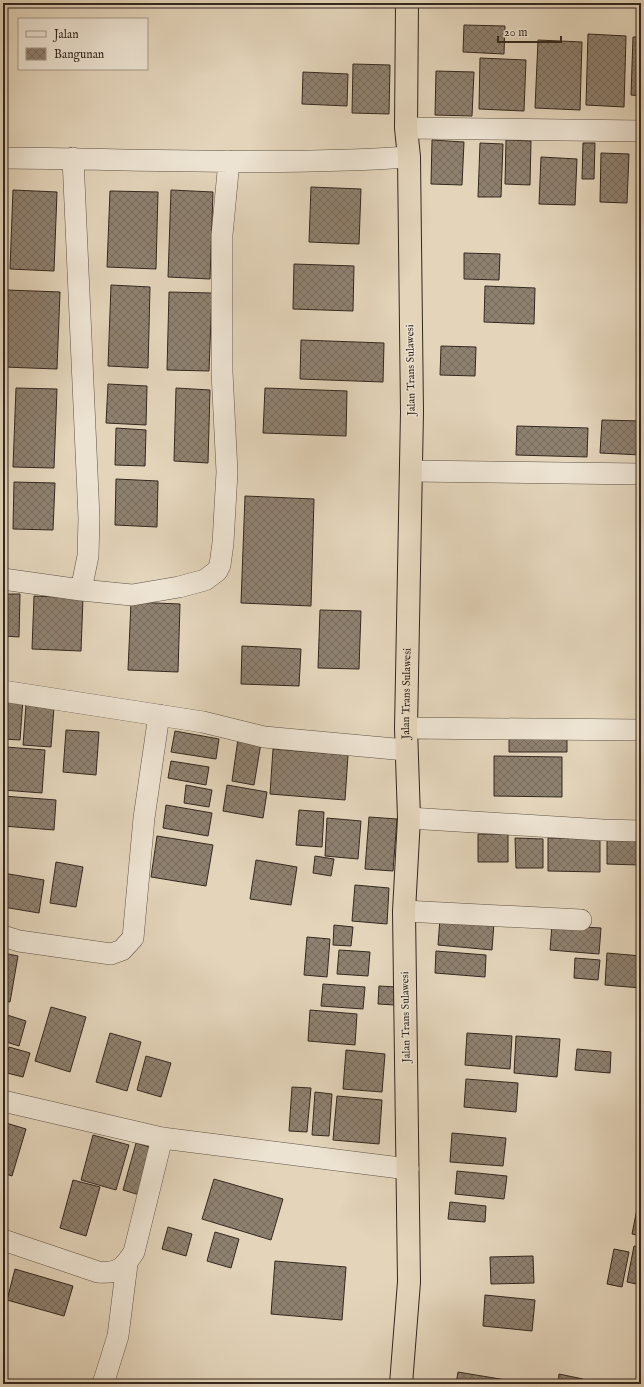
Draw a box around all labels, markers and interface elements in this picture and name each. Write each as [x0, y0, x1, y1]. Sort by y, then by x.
legend [18, 18, 148, 70]
scale bar [498, 18, 561, 44]
text: 20 m [504, 25, 527, 40]
text: Jalan [52, 27, 79, 43]
text: Bangunan [54, 47, 105, 62]
street label: Jalan Trans Sulawesi [403, 324, 419, 418]
street label: Jalan Trans Sulawesi [399, 648, 415, 741]
street label: Jalan Trans Sulawesi [398, 971, 414, 1065]

